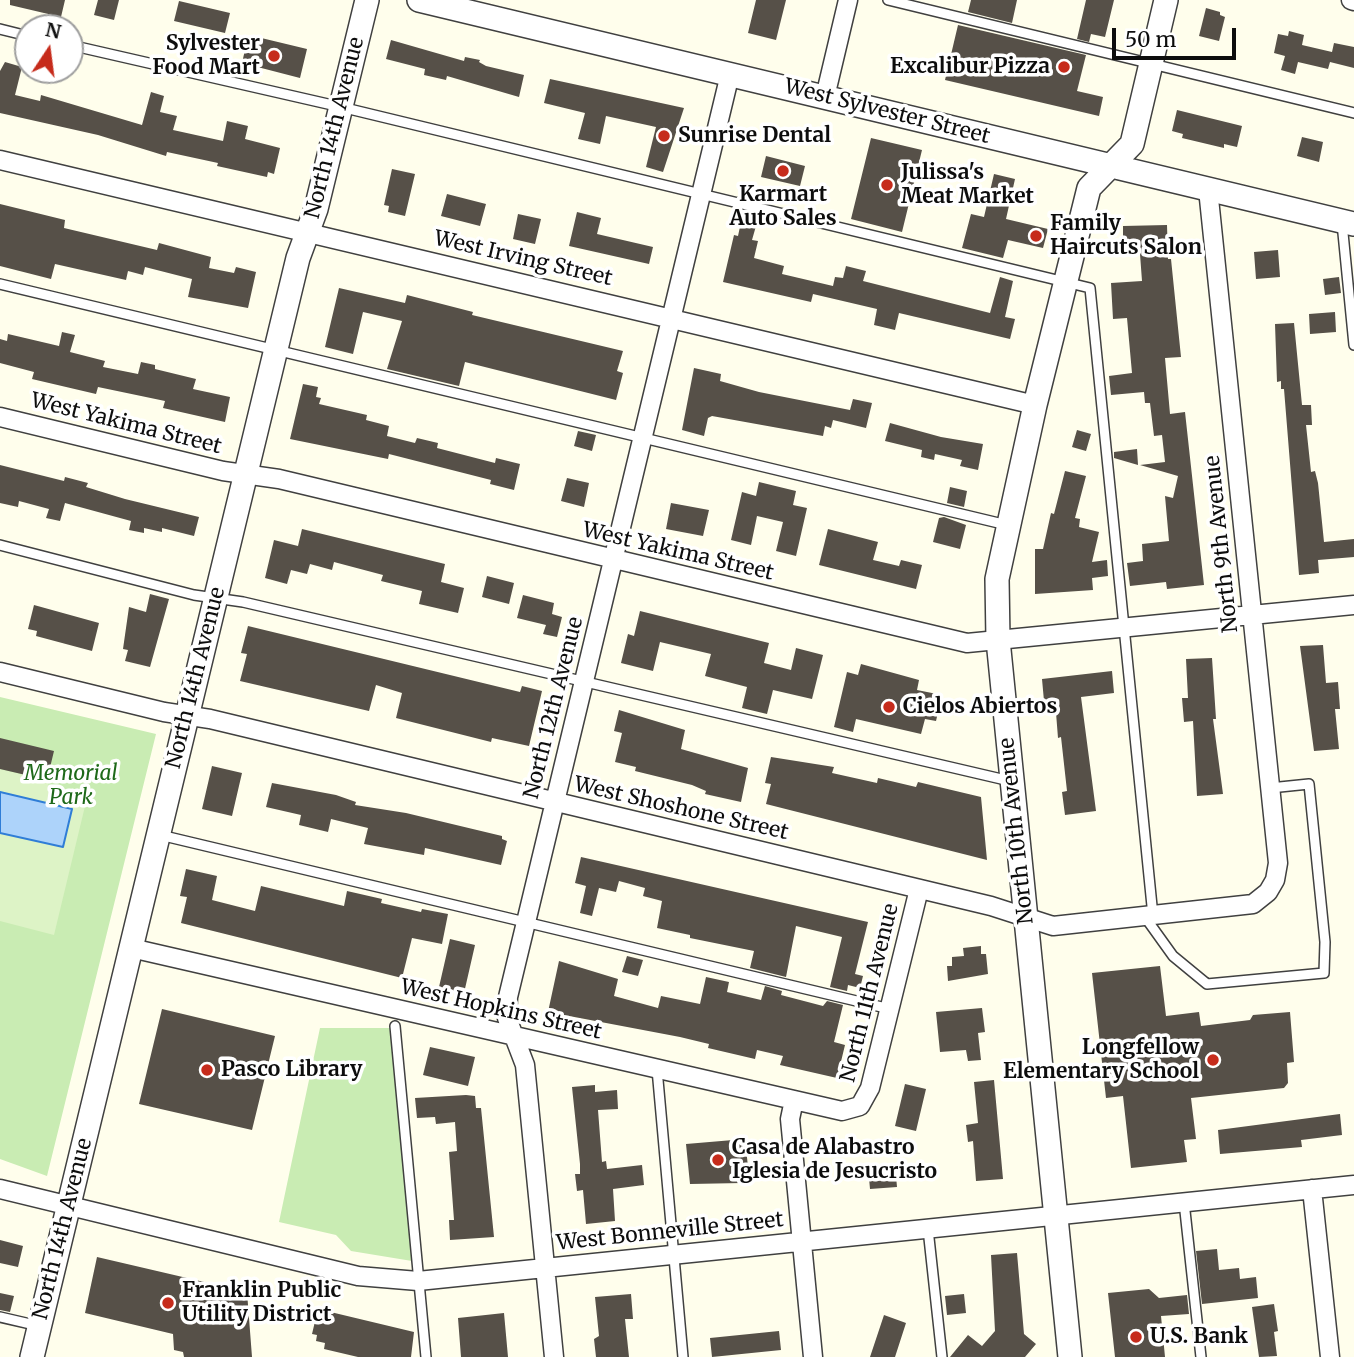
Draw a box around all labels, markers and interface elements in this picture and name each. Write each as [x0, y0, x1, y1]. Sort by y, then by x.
north arrow [14, 14, 84, 84]
scale bar [1116, 14, 1240, 58]
text: N [43, 17, 63, 44]
text: 50 m [1125, 26, 1176, 53]
place label: Sylvester Food Mart [152, 31, 260, 81]
street label: North 14th Avenue [300, 35, 370, 221]
marker: Sylvester Food Mart [266, 48, 282, 64]
place label: Excalibur Pizza [890, 54, 1050, 80]
marker: Excalibur Pizza [1056, 59, 1072, 75]
street label: West Sylvester Street [782, 74, 992, 150]
place label: Sunrise Dental [678, 123, 831, 149]
marker: Sunrise Dental [656, 128, 672, 144]
place label: Julissa's Meat Market [901, 160, 1034, 210]
marker: Karmart Auto Sales [775, 163, 791, 179]
marker: Julissa's Meat Market [879, 177, 895, 193]
place label: Karmart Auto Sales [729, 182, 837, 232]
place label: Family Haircuts Salon [1050, 211, 1202, 261]
street label: West Irving Street [431, 226, 615, 292]
marker: Family Haircuts Salon [1028, 228, 1044, 244]
street label: West Yakima Street [28, 388, 224, 460]
street label: North 9th Avenue [1200, 454, 1244, 634]
street label: West Yakima Street [580, 518, 776, 586]
street label: North 14th Avenue [161, 585, 231, 771]
street label: North 12th Avenue [519, 614, 589, 802]
place label: Cielos Abiertos [903, 694, 1057, 720]
marker: Cielos Abiertos [881, 699, 897, 715]
street label: North 10th Avenue [995, 736, 1039, 926]
park label: Memorial Park [24, 761, 118, 811]
street label: West Shoshone Street [571, 772, 791, 846]
street label: North 11th Avenue [836, 901, 904, 1085]
street label: West Hopkins Street [398, 975, 604, 1045]
place label: Longfellow Elementary School [1003, 1035, 1199, 1085]
marker: Longfellow Elementary School [1205, 1052, 1221, 1068]
place label: Pasco Library [221, 1057, 362, 1083]
marker: Pasco Library [199, 1062, 215, 1078]
place label: Casa de Alabastro Iglesia de Jesucristo [732, 1135, 937, 1185]
street label: North 14th Avenue [28, 1136, 98, 1322]
marker: Casa de Alabastro Iglesia de Jesucristo [710, 1152, 726, 1168]
street label: West Bonneville Street [555, 1208, 785, 1256]
place label: Franklin Public Utility District [182, 1278, 341, 1328]
marker: Franklin Public Utility District [160, 1295, 176, 1311]
place label: U.S. Bank [1150, 1324, 1248, 1350]
marker: U.S. Bank [1128, 1329, 1144, 1345]

